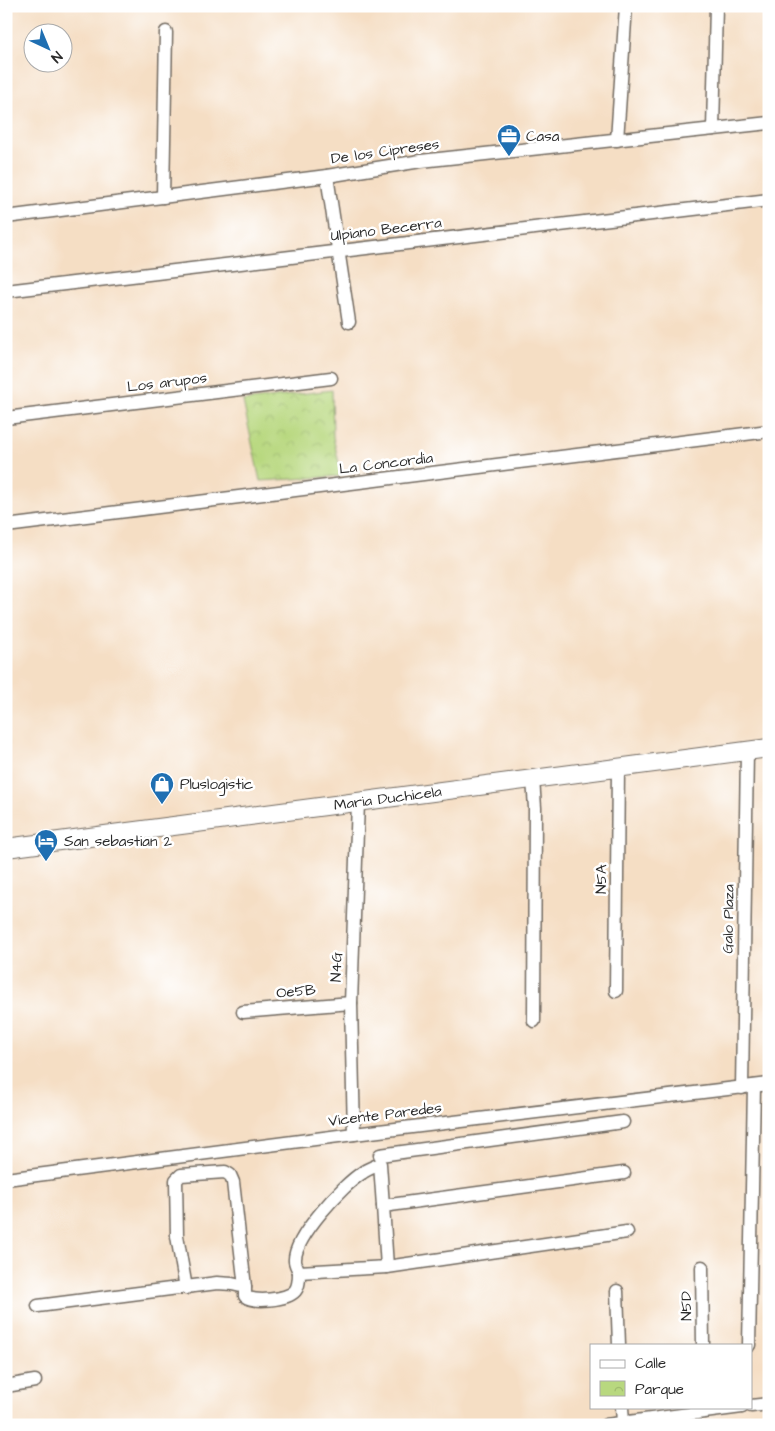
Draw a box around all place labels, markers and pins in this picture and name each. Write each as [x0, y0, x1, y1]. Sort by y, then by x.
office icon: Casa [496, 123, 522, 157]
place label: Casa [526, 126, 560, 147]
shop icon: Pluslogistic [149, 771, 175, 805]
place label: Pluslogistic [180, 774, 254, 796]
hotel icon: San sebastian 2 [33, 828, 59, 862]
place label: San sebastian 2 [64, 831, 172, 852]

